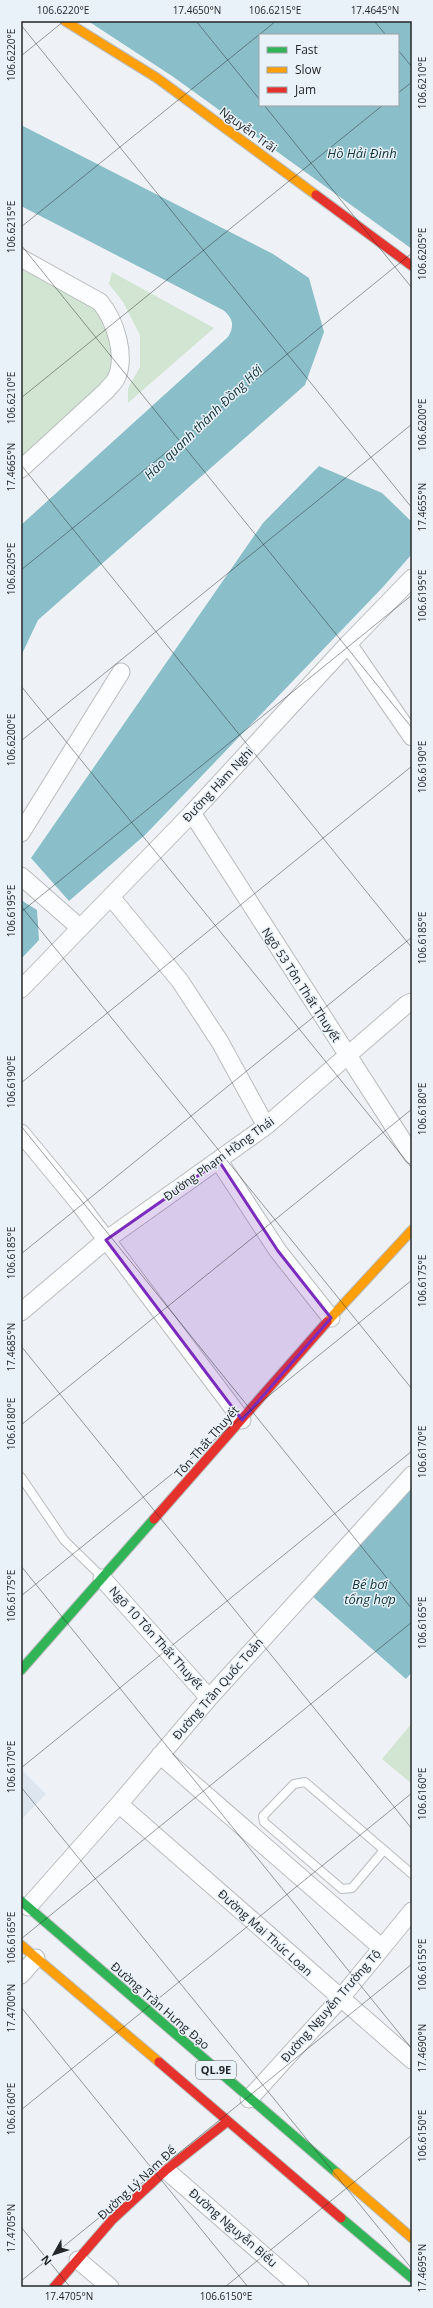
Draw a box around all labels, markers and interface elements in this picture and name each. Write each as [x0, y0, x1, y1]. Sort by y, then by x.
text: 106.6220°E [37, 3, 89, 17]
text: 17.4650°N [173, 3, 221, 17]
text: 106.6215°E [249, 3, 301, 17]
text: 17.4645°N [351, 3, 399, 17]
text: 106.6220°E [4, 29, 18, 81]
legend [259, 34, 399, 106]
text: Fast [295, 41, 318, 58]
text: 106.6210°E [415, 57, 429, 109]
text: Slow [295, 61, 322, 78]
text: Jam [294, 81, 316, 98]
street label: Nguyễn Trãi [216, 103, 281, 156]
water label: Hồ Hải Đình [327, 144, 397, 162]
text: 106.6215°E [4, 201, 18, 253]
text: 106.6205°E [415, 228, 429, 280]
water label: Hào quanh thành Đồng Hới [140, 360, 267, 483]
text: 106.6210°E [4, 372, 18, 424]
text: 106.6200°E [415, 399, 429, 451]
text: 17.4665°N [4, 443, 18, 491]
text: 17.4655°N [415, 483, 429, 531]
text: 106.6205°E [4, 543, 18, 595]
text: 106.6195°E [415, 570, 429, 622]
text: 106.6200°E [4, 714, 18, 766]
text: 106.6190°E [415, 741, 429, 793]
street label: Đường Hàm Nghi [178, 744, 257, 826]
text: 106.6195°E [4, 885, 18, 937]
text: 106.6185°E [415, 912, 429, 964]
street label: Ngõ 53 Tôn Thất Thuyết [258, 924, 345, 1045]
text: 106.6190°E [4, 1056, 18, 1108]
text: 106.6180°E [415, 1083, 429, 1135]
street label: Đường Phạm Hồng Thái [160, 1113, 278, 1205]
text: 106.6185°E [4, 1227, 18, 1279]
text: 106.6175°E [415, 1255, 429, 1307]
text: 17.4685°N [4, 1323, 18, 1371]
text: 106.6180°E [4, 1398, 18, 1450]
street label: Tôn Thất Thuyết [170, 1402, 243, 1481]
text: 106.6170°E [415, 1426, 429, 1478]
text: 106.6175°E [4, 1570, 18, 1622]
water label: Bể bơi tổng hợp [344, 1575, 396, 1608]
street label: Ngõ 10 Tôn Thất Thuyết [105, 1582, 207, 1693]
text: 106.6165°E [415, 1597, 429, 1649]
street label: Đường Trần Quốc Toản [168, 1634, 267, 1743]
text: 106.6170°E [4, 1741, 18, 1793]
text: 106.6160°E [415, 1768, 429, 1820]
street label: Đường Mai Thúc Loan [214, 1885, 316, 1980]
text: 106.6165°E [4, 1912, 18, 1964]
text: 106.6155°E [415, 1939, 429, 1991]
street label: Đường Nguyễn Trường Tộ [277, 1945, 385, 2066]
street label: Đường Trần Hưng Đạo [107, 1958, 213, 2053]
text: 17.4700°N [4, 1984, 18, 2032]
text: 17.4690°N [415, 2024, 429, 2072]
road number: QL.9E [196, 2061, 236, 2079]
text: 106.6160°E [4, 2083, 18, 2135]
text: 106.6150°E [415, 2110, 429, 2162]
street label: Đường Lý Nam Đế [94, 2142, 180, 2224]
street label: Đường Nguyễn Biểu [185, 2184, 281, 2271]
text: 17.4705°N [4, 2204, 18, 2252]
north arrow [34, 2234, 74, 2274]
text: 17.4695°N [415, 2244, 429, 2292]
text: N [37, 2252, 54, 2269]
text: 17.4705°N [45, 2289, 93, 2303]
text: 106.6150°E [200, 2289, 252, 2303]

